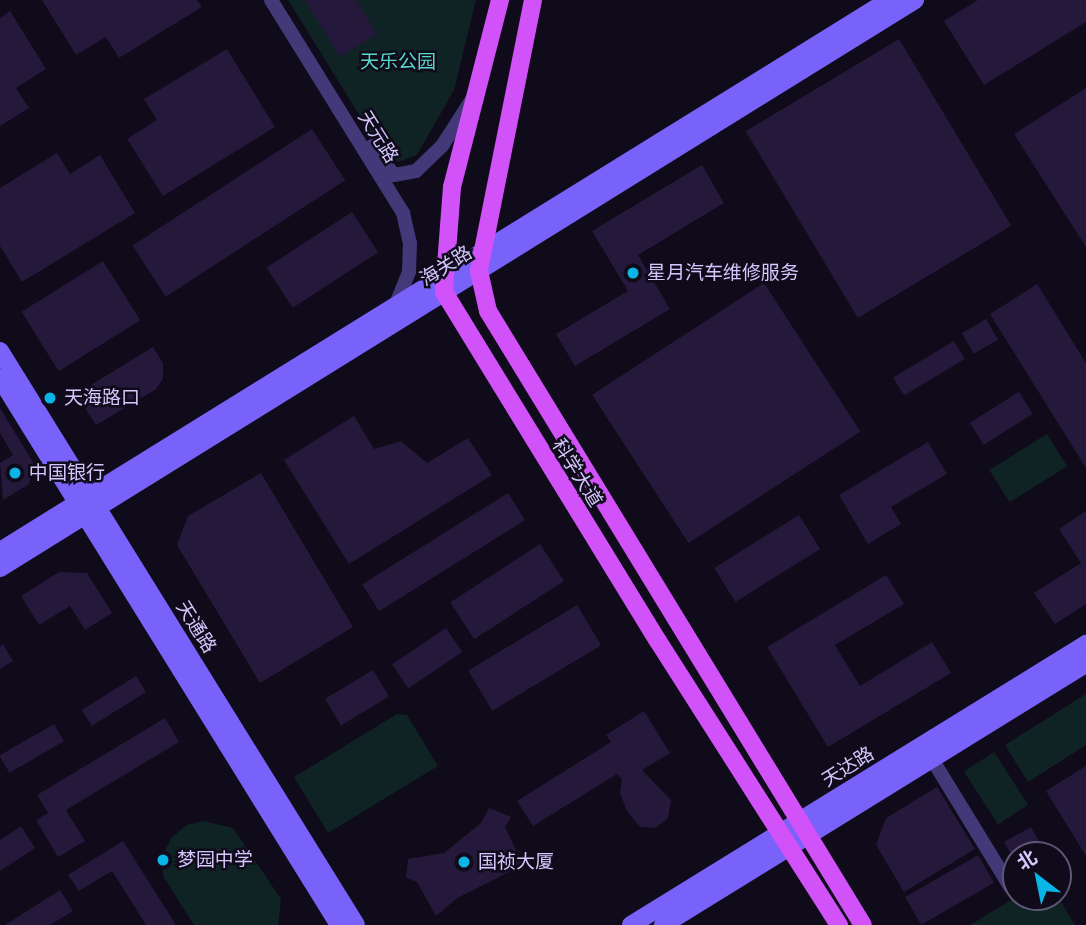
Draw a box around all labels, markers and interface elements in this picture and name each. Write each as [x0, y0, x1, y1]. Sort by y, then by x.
park label: 天乐公园 [360, 51, 436, 73]
street label: 天元路 [353, 107, 403, 167]
street label: 海关路 [416, 241, 476, 291]
place label: 星月汽车维修服务 [647, 262, 799, 284]
marker: 星月汽车维修服务 [625, 265, 641, 281]
place label: 天海路口 [64, 387, 140, 409]
marker: 天海路口 [42, 390, 58, 406]
street label: 科学大道 [547, 435, 607, 511]
place label: 中国银行 [29, 462, 105, 484]
marker: 中国银行 [7, 465, 23, 481]
street label: 天通路 [171, 597, 221, 657]
street label: 天达路 [818, 742, 878, 792]
north arrow [1002, 841, 1072, 911]
text: 北 [1013, 845, 1041, 875]
place label: 梦园中学 [177, 849, 253, 871]
place label: 国祯大厦 [478, 851, 554, 873]
marker: 梦园中学 [155, 852, 171, 868]
marker: 国祯大厦 [456, 854, 472, 870]

